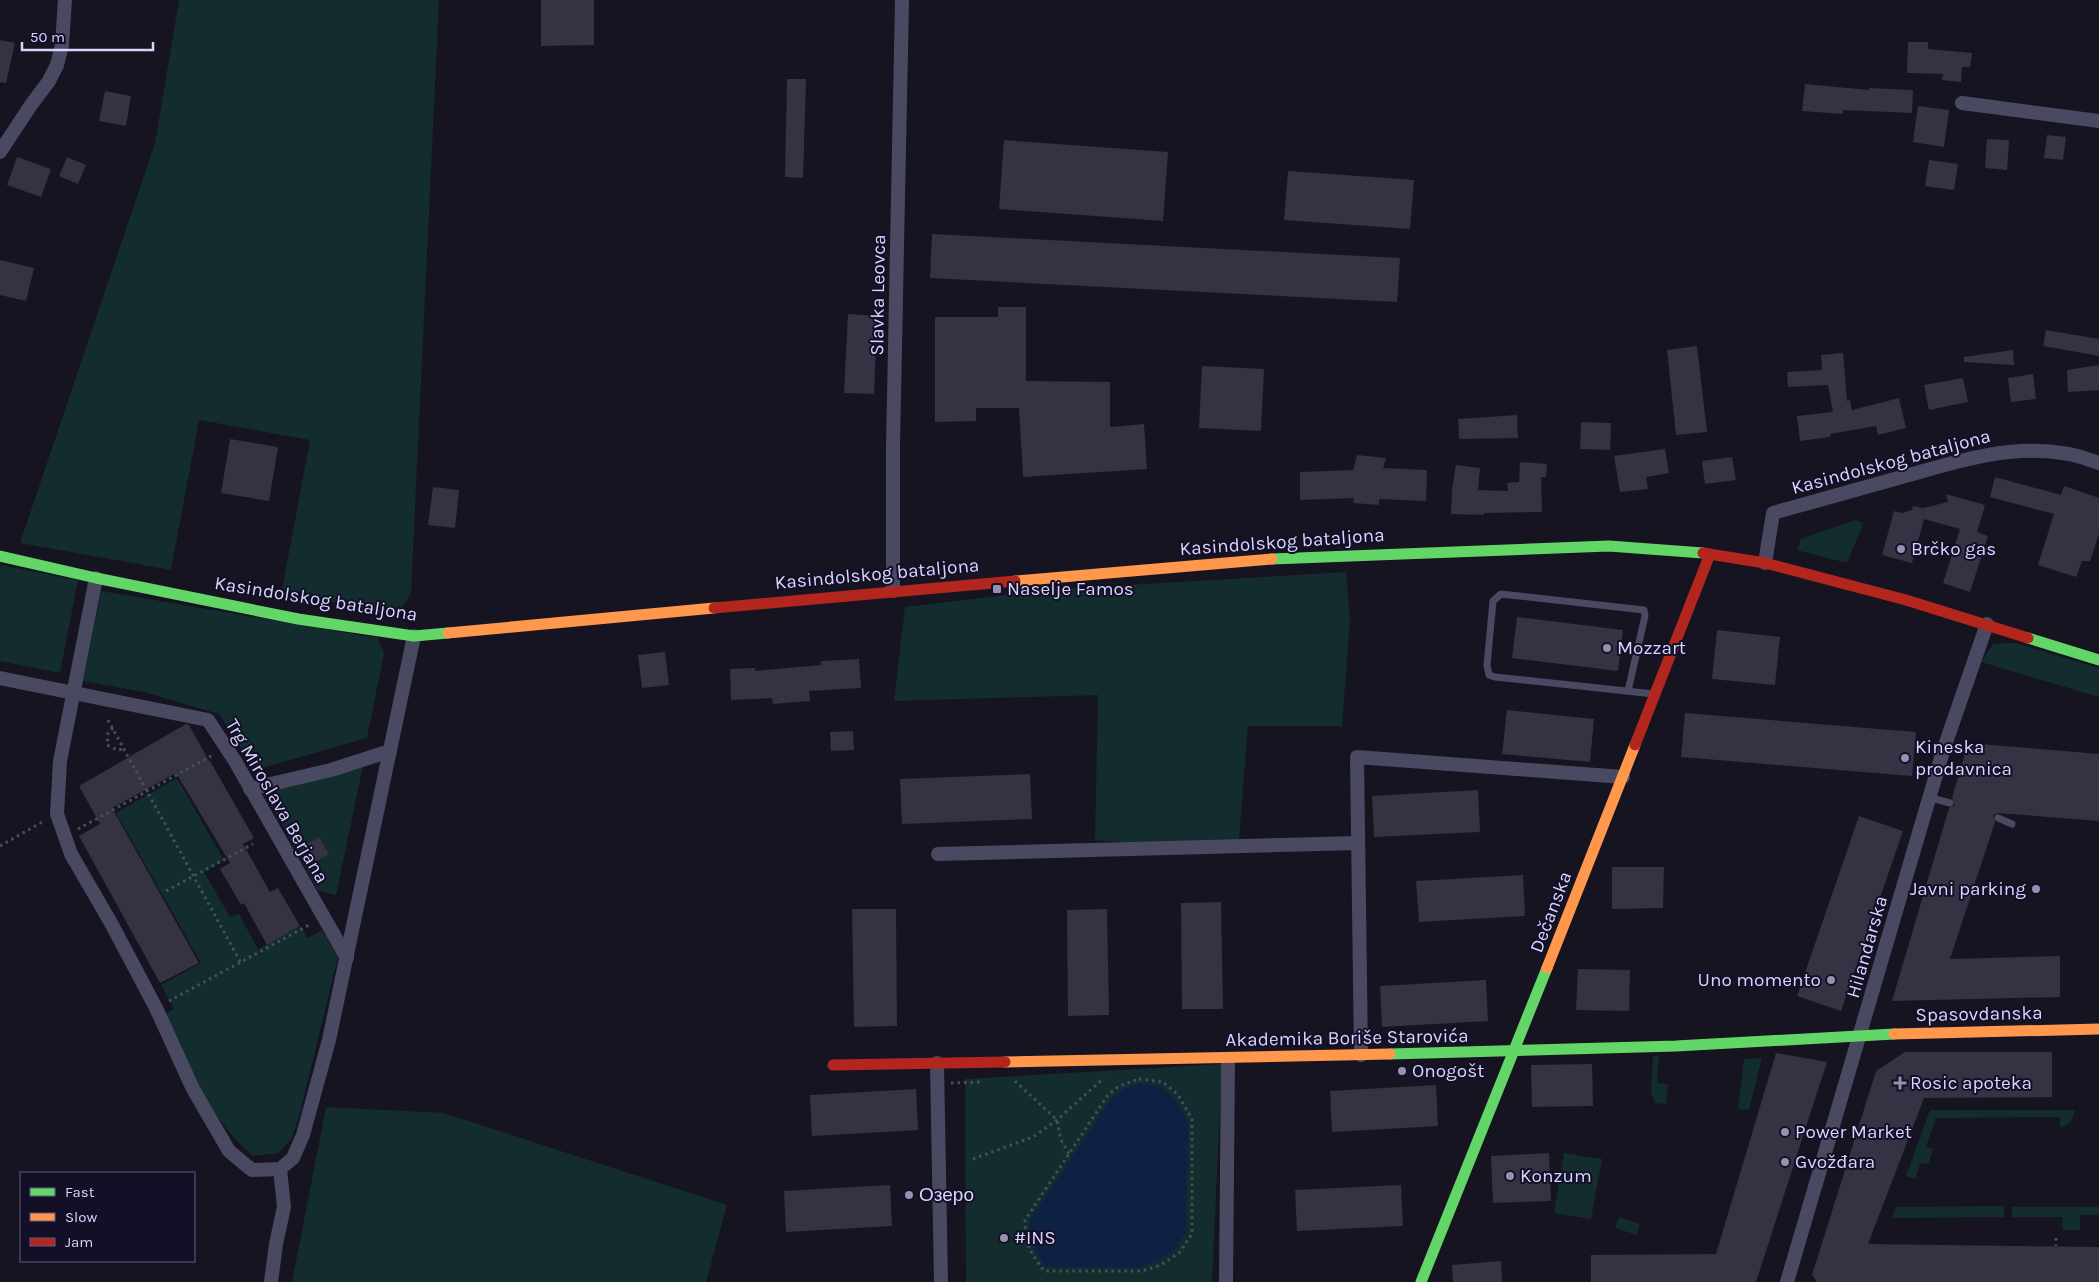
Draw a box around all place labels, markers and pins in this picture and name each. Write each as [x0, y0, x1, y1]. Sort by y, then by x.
place label: Brčko gas [1911, 538, 1996, 560]
marker: Brčko gas [1895, 543, 1907, 555]
place label: Naselje Famos [1007, 578, 1134, 600]
marker: Naselje Famos [991, 583, 1003, 595]
place label: Mozzart [1617, 637, 1686, 659]
marker: Mozzart [1601, 642, 1613, 654]
place label: Kineska prodavnica [1915, 736, 2012, 780]
marker: Kineska prodavnica [1899, 752, 1911, 764]
place label: Javni parking [1910, 878, 2026, 900]
marker: Javni parking [2030, 883, 2042, 895]
place label: Uno momento [1698, 969, 1821, 991]
marker: Uno momento [1825, 974, 1837, 986]
place label: Onogošt [1412, 1060, 1484, 1082]
marker: Onogošt [1396, 1065, 1408, 1077]
place label: Rosic apoteka [1910, 1072, 2032, 1094]
marker: Rosic apoteka [1894, 1077, 1906, 1089]
place label: Power Market [1795, 1121, 1912, 1143]
marker: Power Market [1779, 1126, 1791, 1138]
place label: Gvožđara [1795, 1151, 1875, 1173]
marker: Gvožđara [1779, 1156, 1791, 1168]
place label: Konzum [1520, 1165, 1592, 1187]
marker: Konzum [1504, 1170, 1516, 1182]
place label: Озеро [919, 1184, 974, 1206]
marker: Озеро [903, 1189, 915, 1201]
place label: #INS [1014, 1227, 1056, 1249]
marker: #INS [998, 1232, 1010, 1244]

